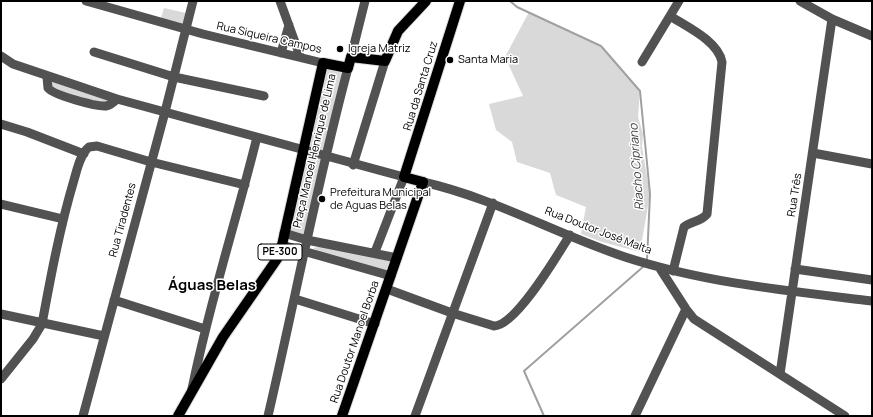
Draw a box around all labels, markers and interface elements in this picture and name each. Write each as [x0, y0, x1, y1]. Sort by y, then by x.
street label: Rua Siqueira Campos [215, 20, 323, 56]
street label: Rua da Santa Cruz [401, 40, 441, 132]
place label: Igreja Matriz [348, 42, 411, 56]
marker: Igreja Matriz [335, 44, 345, 54]
place label: Santa Maria [458, 53, 518, 67]
marker: Santa Maria [445, 55, 455, 65]
street label: Praça Manoel Henrique de Lima [291, 73, 339, 229]
water label: Riacho Cipriano [627, 123, 647, 211]
street label: Rua Três [785, 172, 805, 218]
street label: Rua Tiradentes [107, 181, 139, 259]
place label: Prefeitura Municipal de Aguas Belas [330, 186, 431, 212]
marker: Prefeitura Municipal de Aguas Belas [317, 194, 327, 204]
street label: Rua Doutor José Malta [543, 205, 653, 257]
road number: PE-300 [258, 244, 302, 260]
district label: Águas Belas [168, 277, 256, 295]
street label: Rua Doutor Manoel Borba [328, 279, 382, 405]

